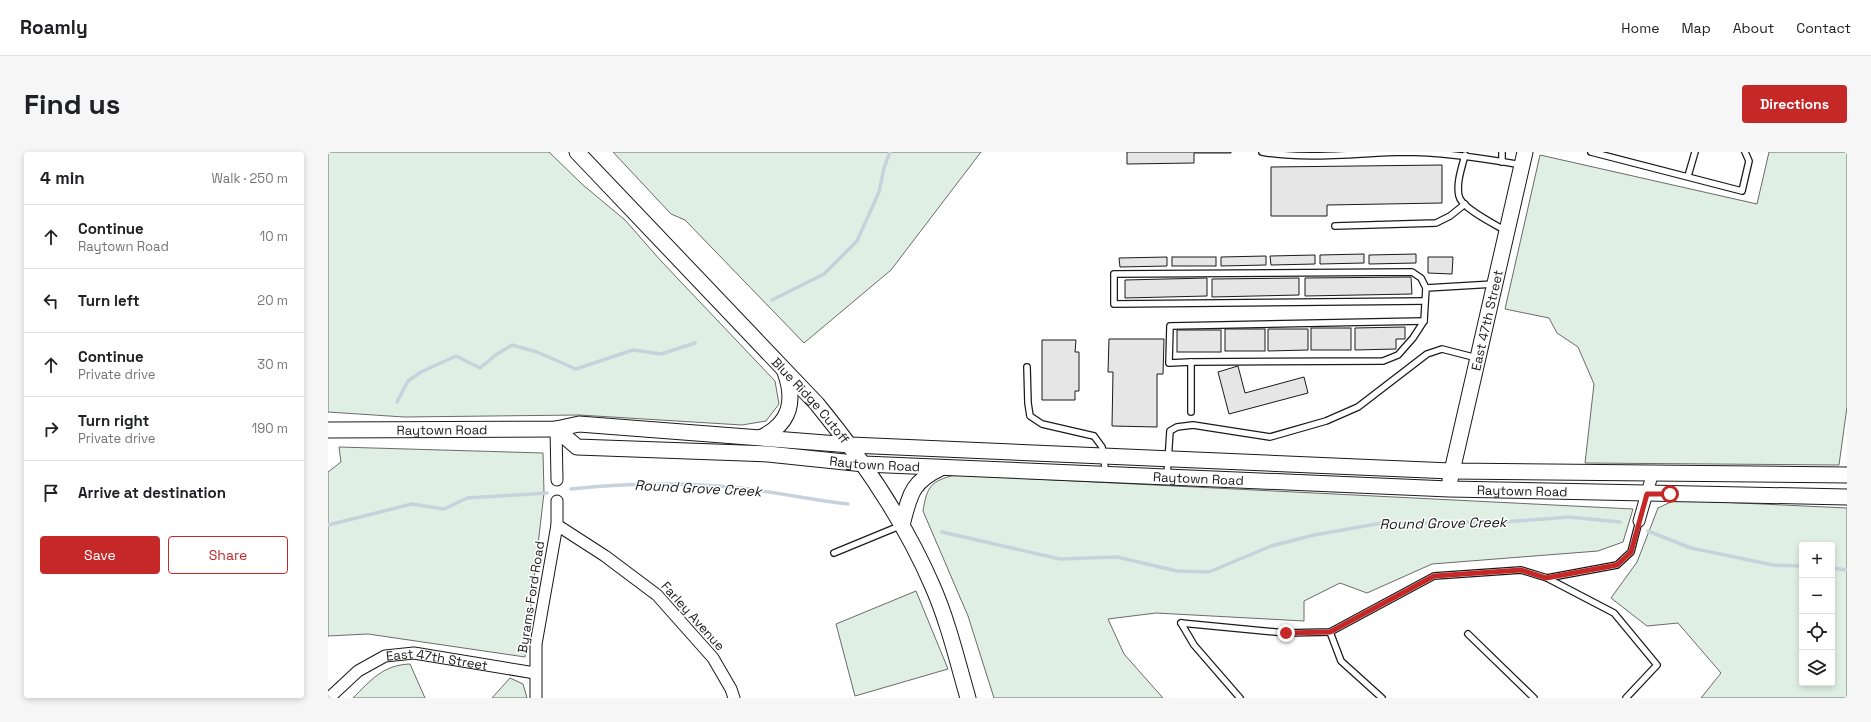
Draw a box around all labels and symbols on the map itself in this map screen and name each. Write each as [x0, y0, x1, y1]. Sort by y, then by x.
street label: East 47th Street [1467, 268, 1506, 372]
street label: Blue Ridge Cutoff [768, 353, 853, 447]
street label: Raytown Road [397, 421, 487, 438]
street label: Raytown Road [829, 452, 920, 475]
street label: Raytown Road [1153, 468, 1244, 489]
water label: Round Grove Creek [634, 476, 763, 500]
street label: Raytown Road [1477, 481, 1568, 500]
route start [1661, 485, 1679, 503]
water label: Round Grove Creek [1379, 513, 1508, 533]
street label: Byrams Ford Road [514, 540, 548, 654]
street label: Farley Avenue [658, 578, 728, 654]
route end [1277, 624, 1295, 642]
street label: East 47th Street [385, 645, 489, 674]

